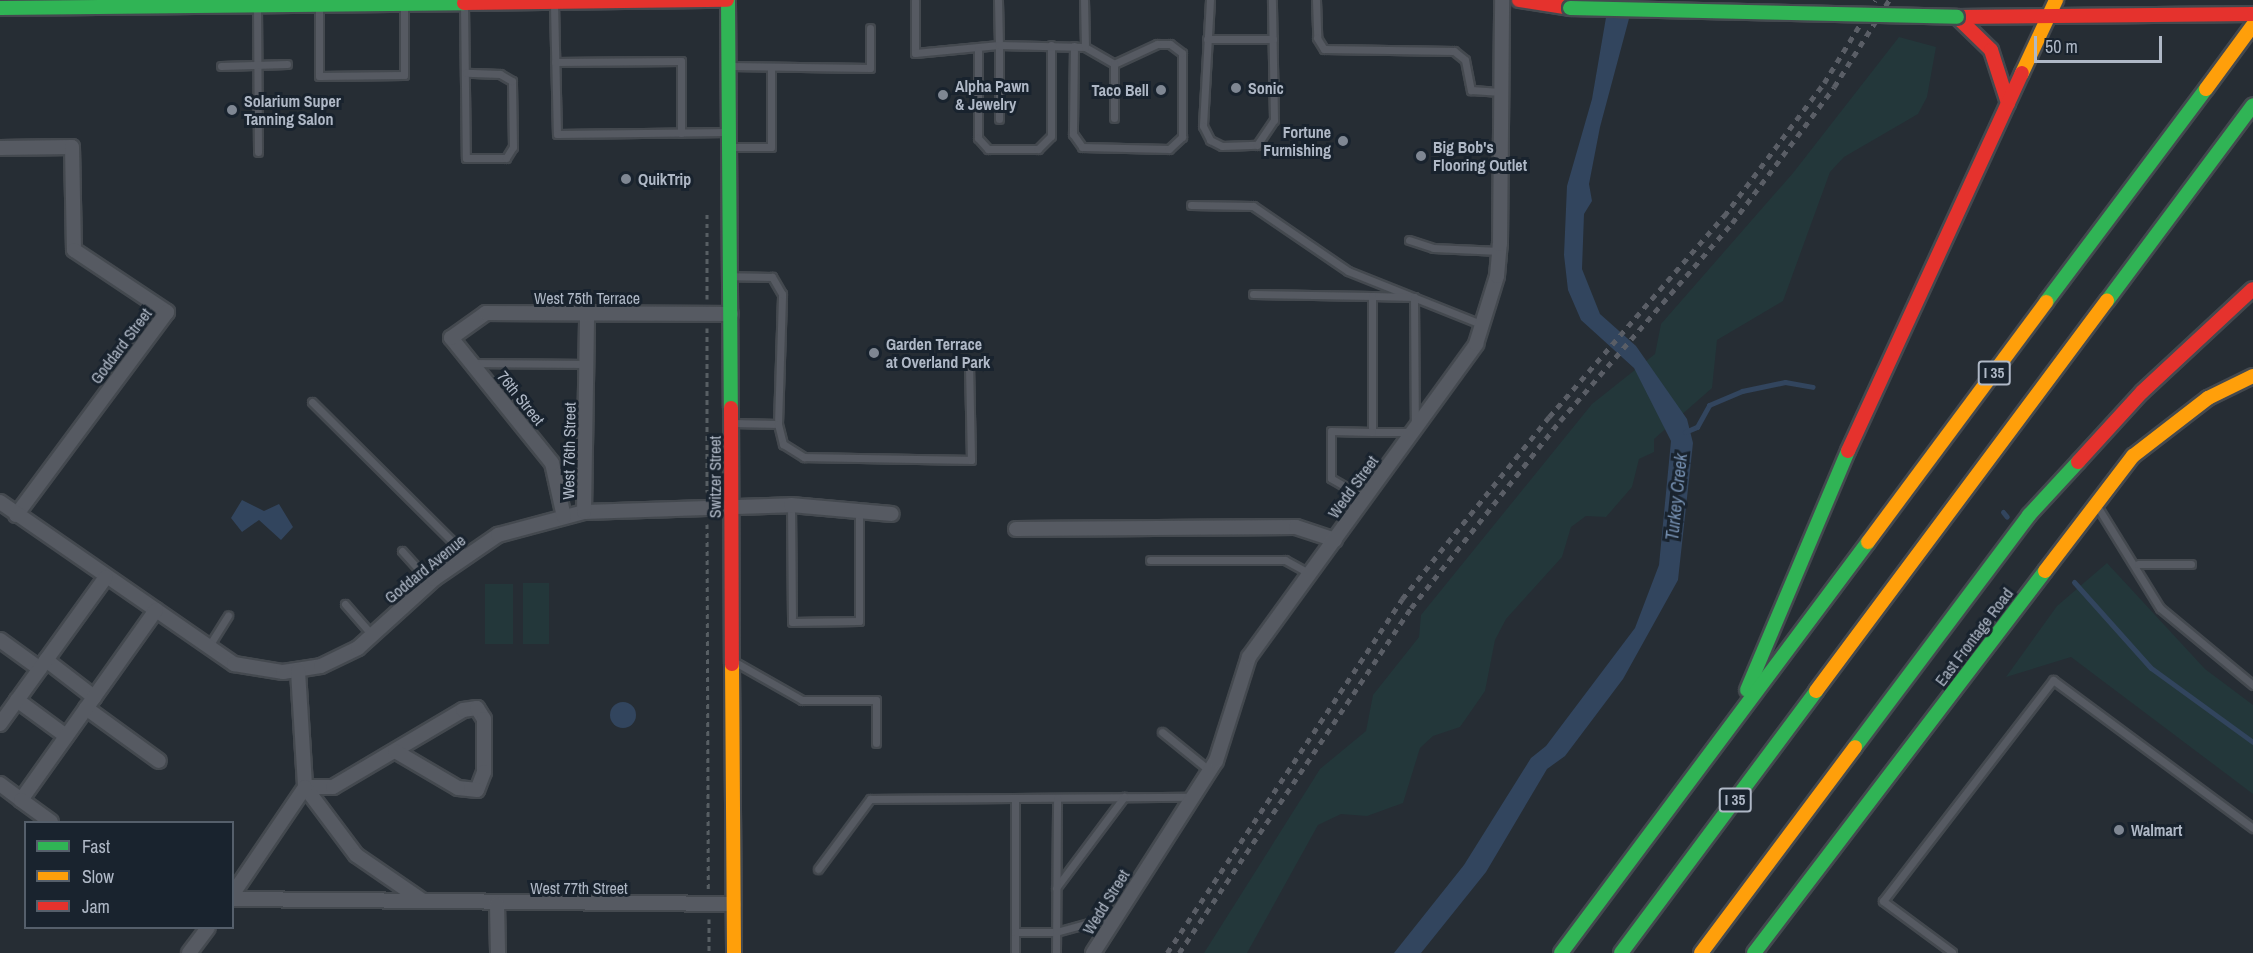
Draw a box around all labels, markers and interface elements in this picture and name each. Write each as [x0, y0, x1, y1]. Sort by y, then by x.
scale bar [2037, 24, 2164, 62]
text: 50 m [2045, 34, 2078, 59]
place label: Alpha Pawn & Jewelry [955, 76, 1029, 114]
place label: Sonic [1248, 78, 1284, 98]
place label: Taco Bell [1092, 80, 1149, 100]
marker: Sonic [1229, 81, 1243, 95]
marker: Taco Bell [1154, 83, 1168, 97]
marker: Alpha Pawn & Jewelry [936, 88, 950, 102]
place label: Solarium Super Tanning Salon [244, 91, 341, 129]
marker: Solarium Super Tanning Salon [225, 103, 239, 117]
place label: Fortune Furnishing [1263, 122, 1331, 160]
marker: Fortune Furnishing [1336, 134, 1350, 148]
place label: Big Bob's Flooring Outlet [1433, 137, 1527, 175]
marker: Big Bob's Flooring Outlet [1414, 149, 1428, 163]
place label: QuikTrip [638, 169, 691, 189]
marker: QuikTrip [619, 172, 633, 186]
street label: West 75th Terrace [534, 288, 640, 308]
street label: Goddard Street [86, 304, 156, 388]
place label: Garden Terrace at Overland Park [886, 334, 990, 372]
marker: Garden Terrace at Overland Park [867, 346, 881, 360]
road number: I 35 [1978, 361, 2010, 385]
street label: 76th Street [493, 367, 549, 429]
street label: West 76th Street [559, 402, 579, 500]
street label: Switzer Street [705, 436, 725, 518]
street label: Wedd Street [1324, 452, 1382, 522]
water label: Turkey Creek [1662, 452, 1692, 542]
street label: Goddard Avenue [380, 530, 470, 608]
street label: East Frontage Road [1931, 584, 2017, 690]
road number: I 35 [1718, 788, 1752, 812]
place label: Walmart [2131, 820, 2182, 840]
legend [24, 821, 234, 929]
marker: Walmart [2112, 823, 2126, 837]
text: Fast [82, 834, 110, 859]
text: Slow [82, 864, 114, 889]
street label: Wedd Street [1079, 866, 1133, 938]
street label: West 77th Street [530, 878, 628, 898]
text: Jam [82, 894, 110, 919]

